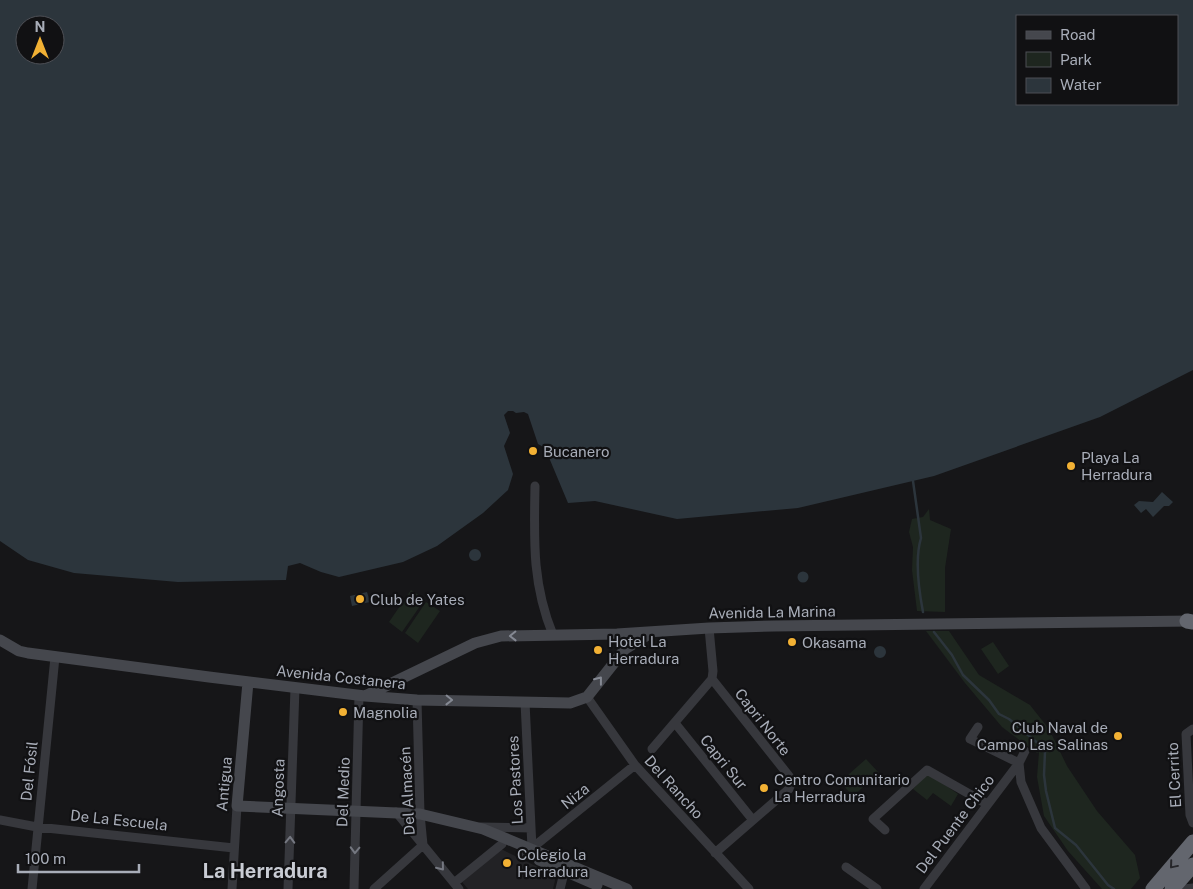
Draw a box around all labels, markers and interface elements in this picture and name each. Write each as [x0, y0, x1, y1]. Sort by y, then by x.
north arrow [15, 15, 65, 65]
legend [1016, 15, 1178, 105]
text: N [35, 19, 45, 35]
text: Road [1060, 26, 1096, 43]
text: Park [1060, 51, 1092, 68]
text: Water [1060, 76, 1102, 93]
place label: Bucanero [543, 443, 610, 460]
marker: Bucanero [527, 445, 539, 457]
place label: Playa La Herradura [1081, 449, 1152, 483]
marker: Playa La Herradura [1065, 460, 1077, 472]
place label: Club de Yates [370, 591, 465, 608]
marker: Club de Yates [354, 593, 366, 605]
street label: Avenida La Marina [708, 602, 836, 622]
one-way arrow [509, 630, 517, 641]
place label: Hotel La Herradura [608, 633, 679, 667]
place label: Okasama [802, 634, 867, 651]
marker: Okasama [786, 636, 798, 648]
marker: Hotel La Herradura [592, 644, 604, 656]
street label: Avenida Costanera [275, 662, 407, 692]
one-way arrow [594, 677, 602, 686]
street label: Capri Norte [732, 685, 794, 759]
one-way arrow [445, 695, 453, 706]
place label: Magnolia [353, 704, 417, 721]
marker: Magnolia [337, 706, 349, 718]
place label: Club Naval de Campo Las Salinas [977, 719, 1108, 753]
marker: Club Naval de Campo Las Salinas [1112, 730, 1124, 742]
street label: Capri Sur [697, 731, 751, 793]
street label: Los Pastores [504, 735, 526, 825]
street label: Del Fósil [17, 740, 41, 802]
street label: El Cerrito [1164, 742, 1184, 808]
street label: Del Almacén [396, 746, 418, 836]
street label: Del Rancho [641, 752, 707, 822]
street label: Antigua [213, 756, 235, 812]
street label: Del Medio [333, 757, 353, 827]
street label: Angosta [268, 759, 288, 817]
place label: Centro Comunitario La Herradura [774, 771, 910, 805]
street label: Del Puente Chico [912, 771, 998, 877]
street label: Niza [558, 780, 592, 812]
marker: Centro Comunitario La Herradura [758, 782, 770, 794]
street label: De La Escuela [70, 806, 168, 834]
one-way arrow [285, 836, 295, 844]
scale bar [18, 842, 139, 874]
one-way arrow [350, 846, 360, 854]
place label: Colegio la Herradura [517, 846, 588, 880]
text: 100 m [25, 850, 66, 867]
marker: Colegio la Herradura [501, 857, 513, 869]
district label: La Herradura [203, 859, 327, 883]
one-way arrow [1170, 860, 1179, 869]
one-way arrow [436, 861, 444, 870]

